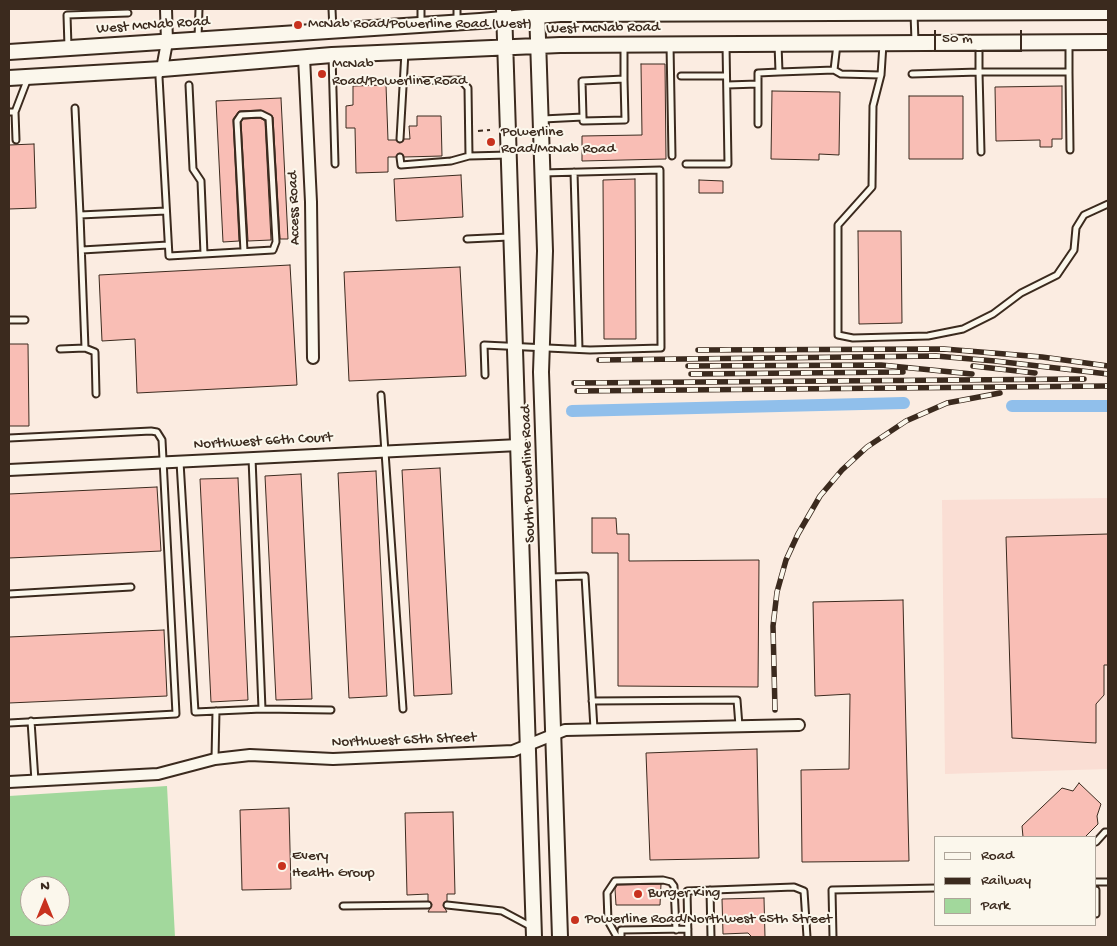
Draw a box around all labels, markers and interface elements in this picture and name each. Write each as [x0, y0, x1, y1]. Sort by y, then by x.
street label: West McNab Road [96, 13, 210, 39]
place label: McNab Road/Powerline Road (West) [308, 16, 532, 34]
marker: McNab Road/Powerline Road (West) [292, 19, 304, 31]
street label: West McNab Road [546, 19, 660, 39]
scale bar [937, 20, 1024, 52]
text: 50 m [942, 30, 973, 48]
place label: McNab Road/Powerline Road [332, 56, 467, 91]
marker: McNab Road/Powerline Road [316, 68, 328, 80]
place label: Powerline Road/McNab Road [501, 124, 615, 159]
marker: Powerline Road/McNab Road [485, 136, 497, 148]
street label: Access Road [285, 171, 305, 245]
street label: South Powerline Road [518, 405, 540, 543]
street label: Northwest 66th Court [193, 429, 333, 455]
street label: Northwest 65th Street [331, 729, 477, 753]
legend [934, 836, 1097, 926]
text: Road [981, 847, 1014, 865]
place label: Every Health Group [292, 848, 375, 883]
marker: Every Health Group [276, 860, 288, 872]
text: Railway [981, 872, 1031, 890]
north arrow [20, 876, 70, 926]
text: N [40, 878, 50, 895]
place label: Burger King [648, 885, 720, 903]
marker: Burger King [632, 888, 644, 900]
text: Park [981, 897, 1010, 915]
place label: Powerline Road/Northwest 65th Street [585, 911, 832, 929]
marker: Powerline Road/Northwest 65th Street [569, 914, 581, 926]

